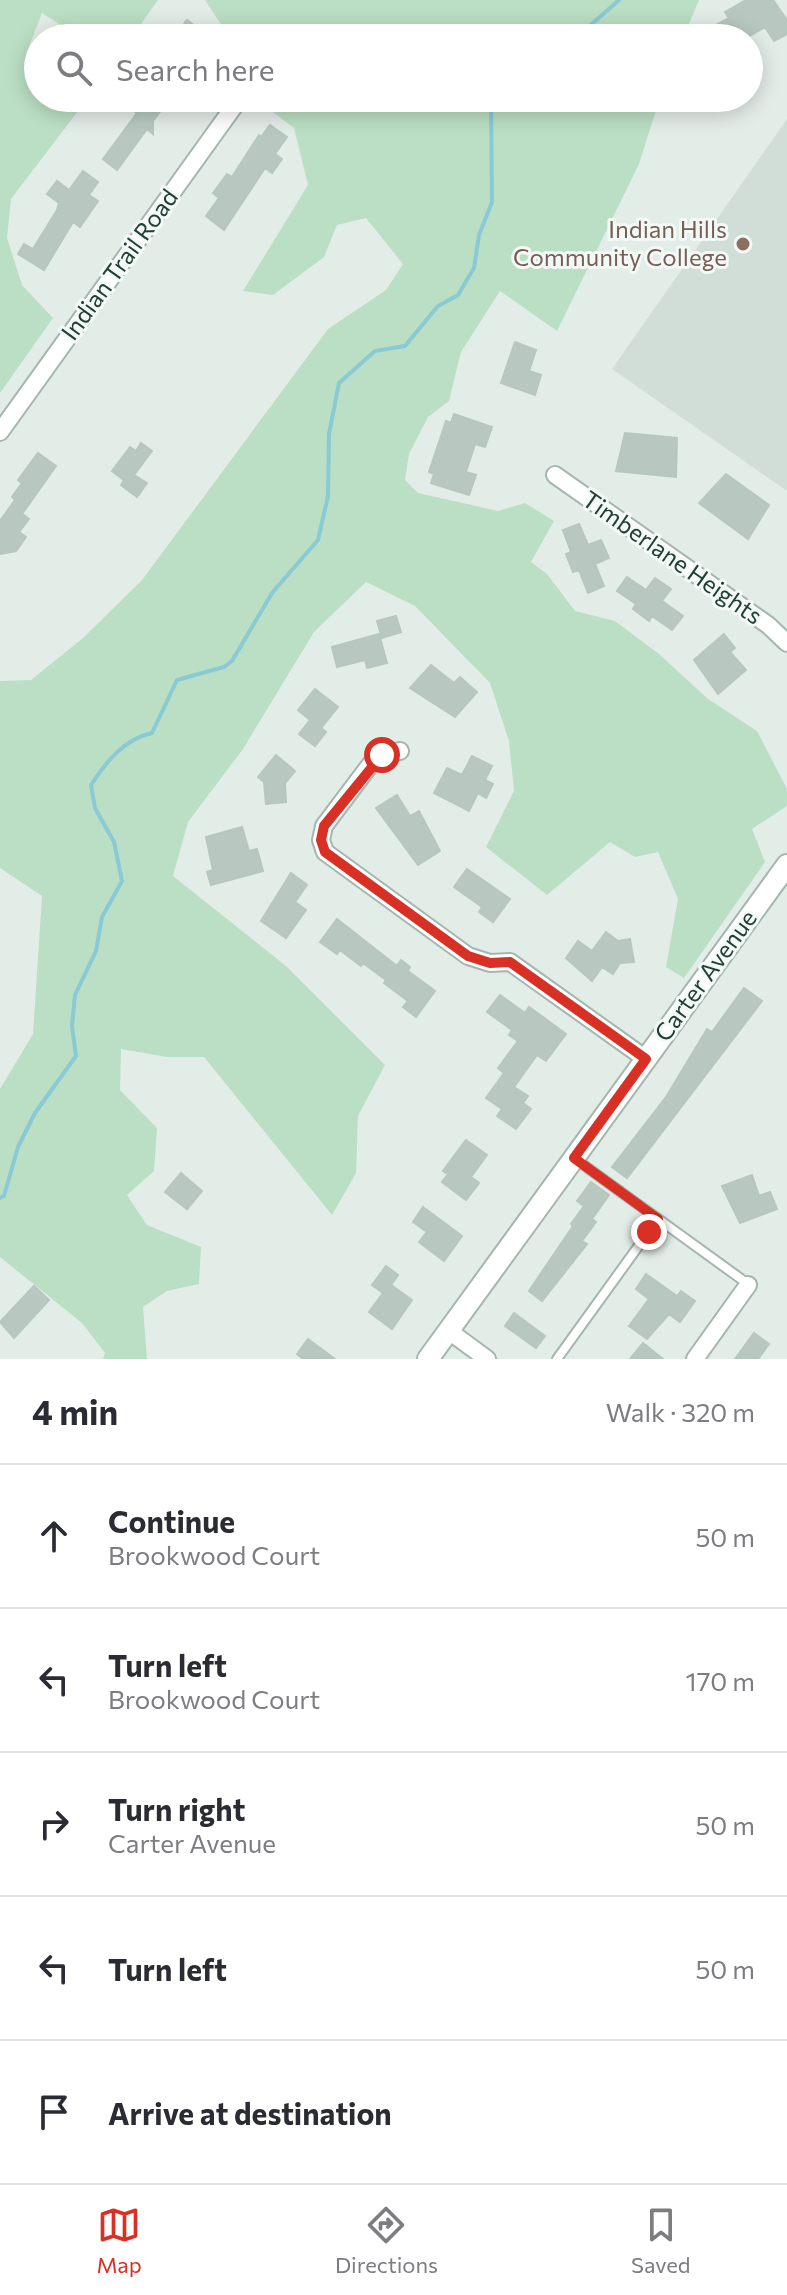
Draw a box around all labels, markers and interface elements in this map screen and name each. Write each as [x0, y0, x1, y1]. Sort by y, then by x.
search box [24, 24, 763, 112]
icon: search [52, 46, 96, 90]
text: Search here [116, 50, 275, 87]
street label: Indian Trail Road [54, 183, 183, 345]
place label: Indian Hills Community College [513, 214, 727, 271]
marker: Indian Hills Community College [734, 235, 752, 253]
street label: Timberlane Heights [577, 484, 768, 630]
route start [364, 737, 400, 773]
street label: Carter Avenue [647, 904, 762, 1046]
route end [631, 1214, 667, 1250]
text: 4 min [32, 1390, 118, 1432]
text: Walk · 320 m [606, 1396, 755, 1427]
text: Continue [108, 1502, 235, 1539]
icon: ahead [32, 1514, 76, 1558]
text: 50 m [695, 1521, 755, 1552]
text: Brookwood Court [108, 1539, 320, 1570]
text: Turn left [108, 1646, 227, 1683]
icon: left [32, 1658, 76, 1702]
text: 170 m [686, 1665, 755, 1696]
text: Brookwood Court [108, 1683, 320, 1714]
text: Turn right [108, 1790, 245, 1827]
icon: right [32, 1802, 76, 1846]
text: 50 m [695, 1809, 755, 1840]
text: Carter Avenue [108, 1827, 276, 1858]
icon: left [32, 1946, 76, 1990]
text: Turn left [108, 1950, 227, 1987]
text: 50 m [695, 1953, 755, 1984]
icon: arrive [32, 2090, 76, 2134]
text: Arrive at destination [108, 2094, 392, 2131]
tab: Map [97, 2203, 142, 2278]
tab: Directions [335, 2203, 438, 2278]
tab: Saved [631, 2203, 690, 2278]

